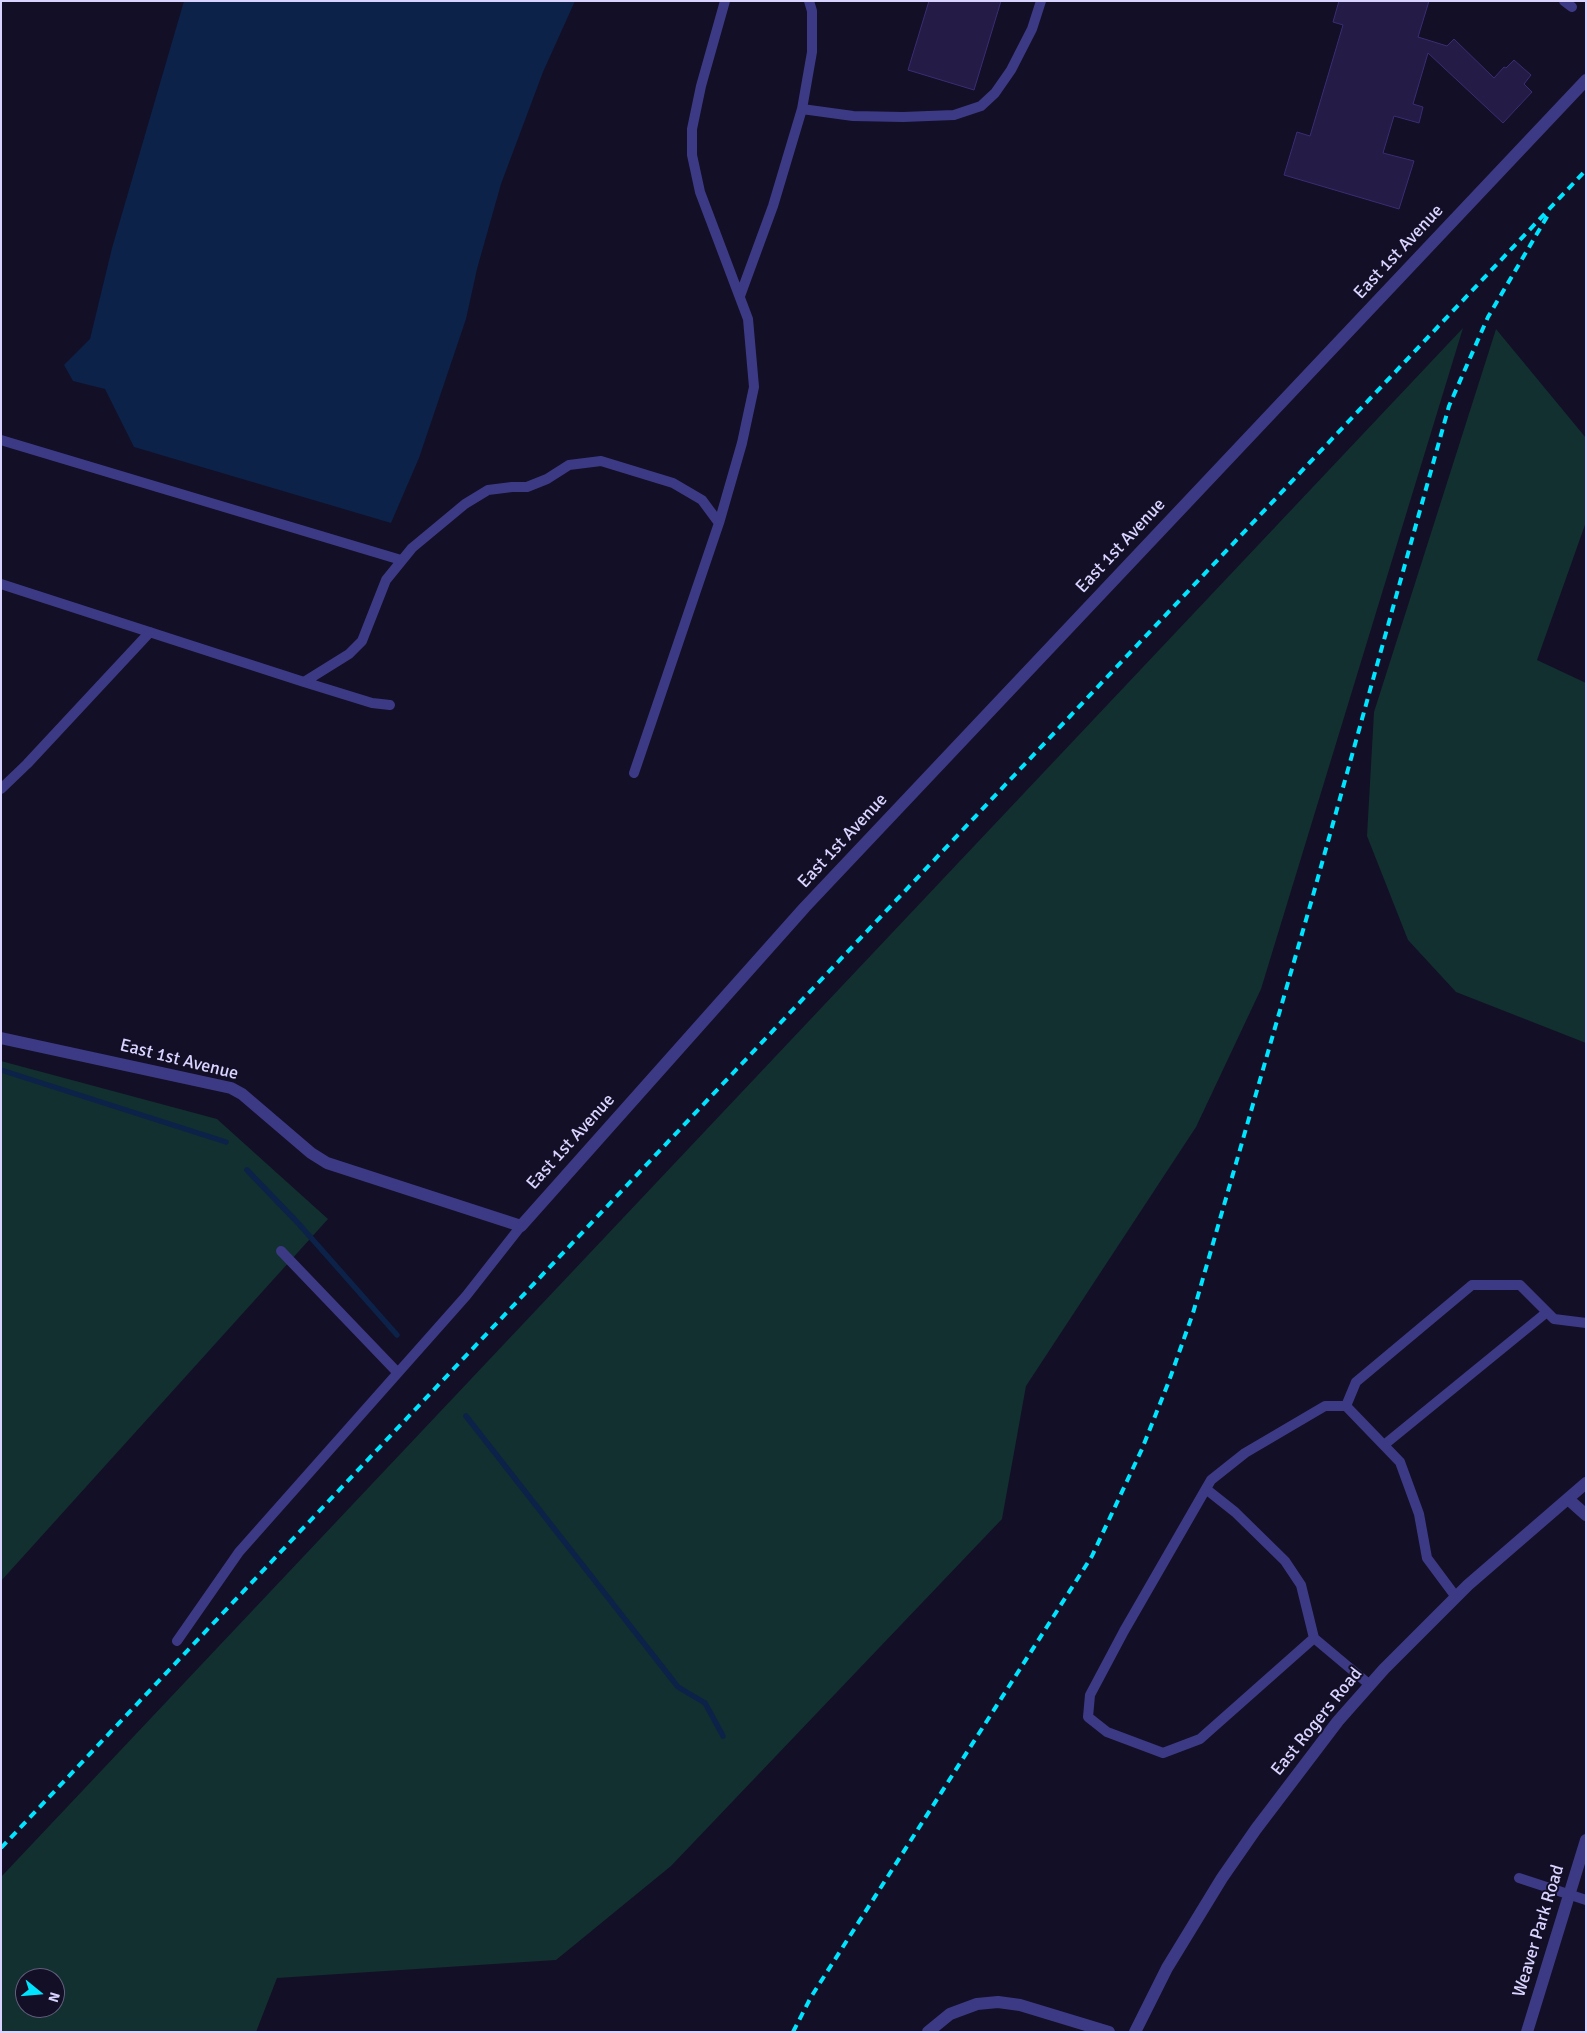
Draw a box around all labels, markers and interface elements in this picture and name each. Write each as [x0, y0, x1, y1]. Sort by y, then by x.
street label: East 1st Avenue [1350, 200, 1448, 304]
street label: East 1st Avenue [1072, 494, 1170, 598]
street label: East 1st Avenue [794, 789, 892, 893]
street label: East 1st Avenue [117, 1035, 241, 1085]
street label: East 1st Avenue [522, 1090, 620, 1194]
street label: East Rogers Road [1267, 1664, 1367, 1780]
street label: Weaver Park Road [1509, 1862, 1569, 2000]
north arrow [15, 1968, 65, 2018]
text: N [44, 1990, 63, 2004]

